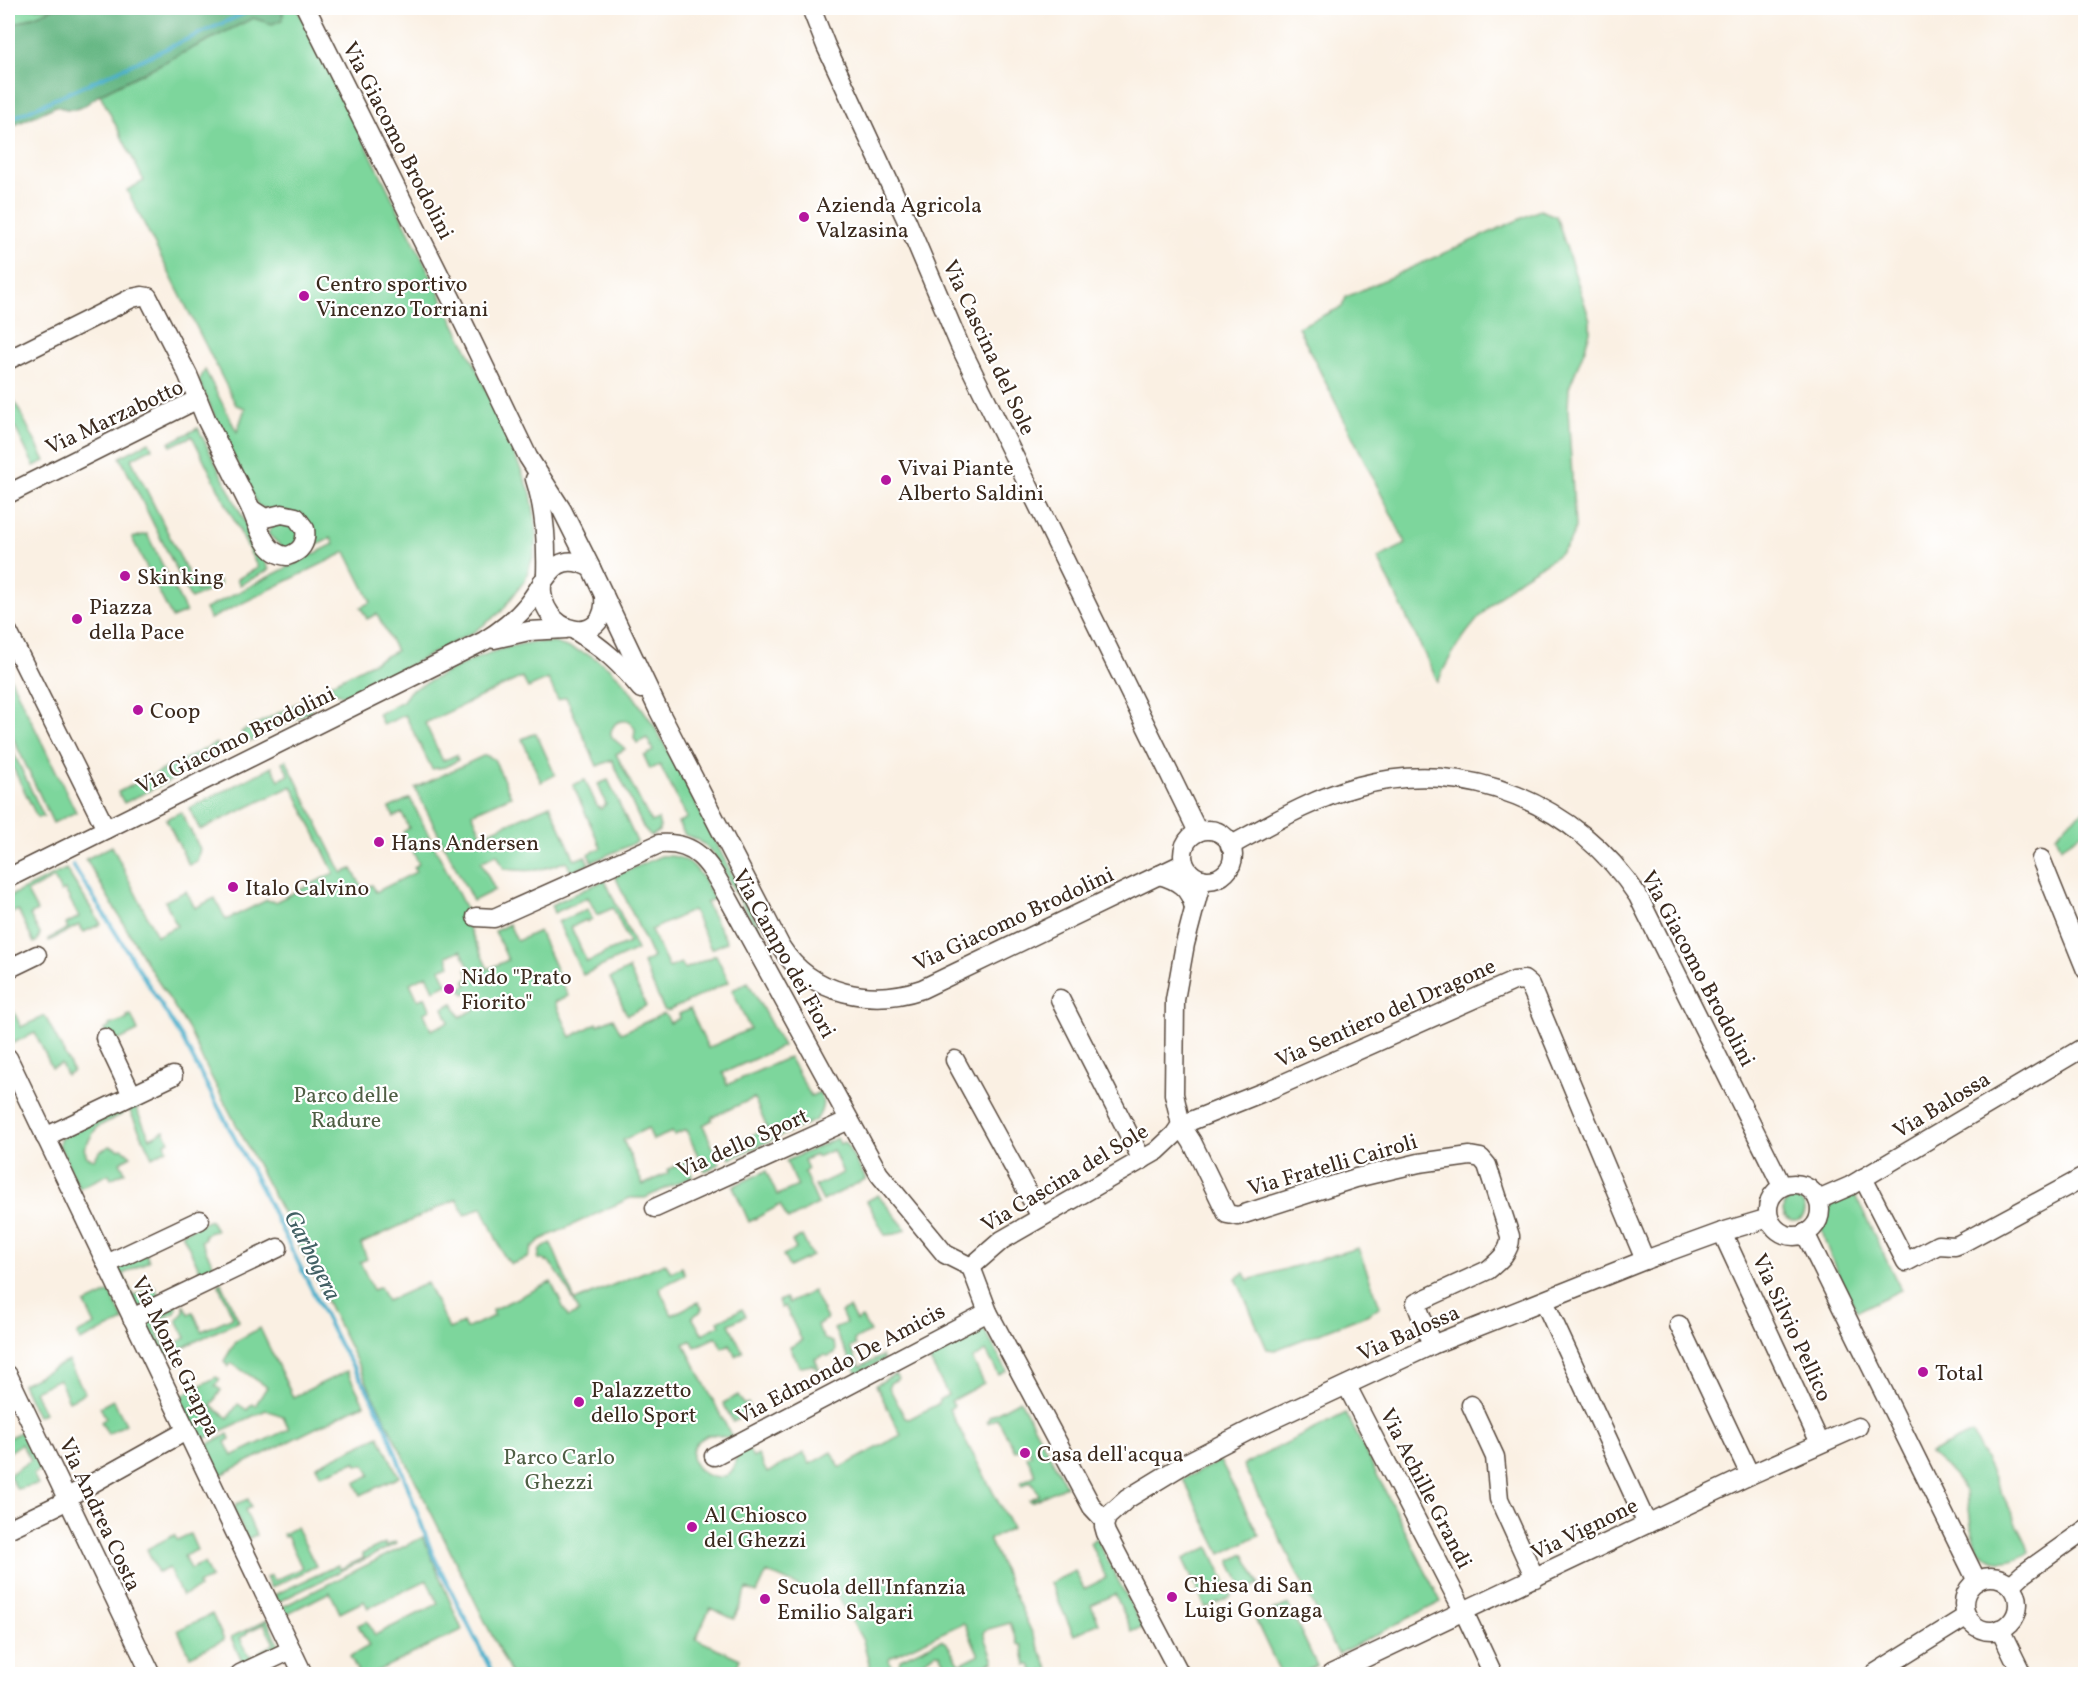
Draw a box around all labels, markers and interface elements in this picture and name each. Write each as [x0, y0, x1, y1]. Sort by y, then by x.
street label: Via Giacomo Brodolini [333, 37, 460, 245]
place label: Azienda Agricola Valzasina [816, 191, 982, 247]
marker: Azienda Agricola Valzasina [797, 210, 811, 224]
street label: Via Cascina del Sole [934, 255, 1042, 441]
place label: Centro sportivo Vincenzo Torriani [316, 270, 488, 326]
marker: Centro sportivo Vincenzo Torriani [297, 289, 311, 303]
street label: Via Marzabotto [41, 373, 189, 464]
place label: Vivai Piante Alberto Saldini [898, 454, 1044, 510]
marker: Vivai Piante Alberto Saldini [879, 473, 893, 487]
place label: Skinking [137, 563, 224, 594]
marker: Skinking [118, 569, 132, 583]
place label: Piazza della Pace [89, 593, 184, 649]
marker: Piazza della Pace [70, 612, 84, 626]
street label: Via Giacomo Brodolini [131, 679, 341, 803]
place label: Coop [150, 697, 200, 728]
marker: Coop [131, 703, 145, 717]
place label: Hans Andersen [391, 829, 539, 860]
marker: Hans Andersen [372, 835, 386, 849]
street label: Via Giacomo Brodolini [909, 860, 1119, 980]
street label: Via Campo dei Fiori [723, 864, 842, 1044]
street label: Via Giacomo Brodolini [1632, 866, 1762, 1073]
place label: Italo Calvino [245, 874, 369, 905]
marker: Italo Calvino [226, 880, 240, 894]
street label: Via Sentiero del Dragone [1271, 952, 1501, 1077]
place label: Nido "Prato Fiorito" [461, 963, 572, 1019]
marker: Nido "Prato Fiorito" [442, 982, 456, 996]
street label: Via Balossa [1888, 1065, 1997, 1147]
park label: Parco delle Radure [293, 1081, 399, 1137]
street label: Via dello Sport [672, 1101, 814, 1187]
street label: Via Cascina del Sole [976, 1117, 1155, 1241]
street label: Via Fratelli Cairoli [1244, 1127, 1421, 1205]
water label: Garbogera [274, 1205, 349, 1307]
street label: Via Silvio Pellico [1743, 1249, 1839, 1407]
street label: Via Monte Grappa [122, 1271, 227, 1443]
street label: Via Edmondo De Amicis [731, 1297, 951, 1434]
street label: Via Balossa [1353, 1298, 1465, 1371]
place label: Total [1935, 1359, 1983, 1390]
marker: Total [1916, 1365, 1930, 1379]
place label: Palazzetto dello Sport [591, 1376, 697, 1432]
marker: Palazzetto dello Sport [572, 1395, 586, 1409]
street label: Via Achille Grandi [1371, 1403, 1479, 1575]
street label: Via Andrea Costa [50, 1433, 148, 1597]
place label: Casa dell'acqua [1037, 1440, 1184, 1471]
park label: Parco Carlo Ghezzi [503, 1443, 615, 1499]
marker: Casa dell'acqua [1018, 1446, 1032, 1460]
street label: Via Vignone [1526, 1491, 1644, 1570]
place label: Al Chiosco del Ghezzi [704, 1501, 807, 1557]
marker: Al Chiosco del Ghezzi [685, 1520, 699, 1534]
place label: Chiesa di San Luigi Gonzaga [1184, 1571, 1323, 1627]
place label: Scuola dell'Infanzia Emilio Salgari [777, 1573, 966, 1629]
marker: Chiesa di San Luigi Gonzaga [1165, 1590, 1179, 1604]
marker: Scuola dell'Infanzia Emilio Salgari [758, 1592, 772, 1606]

